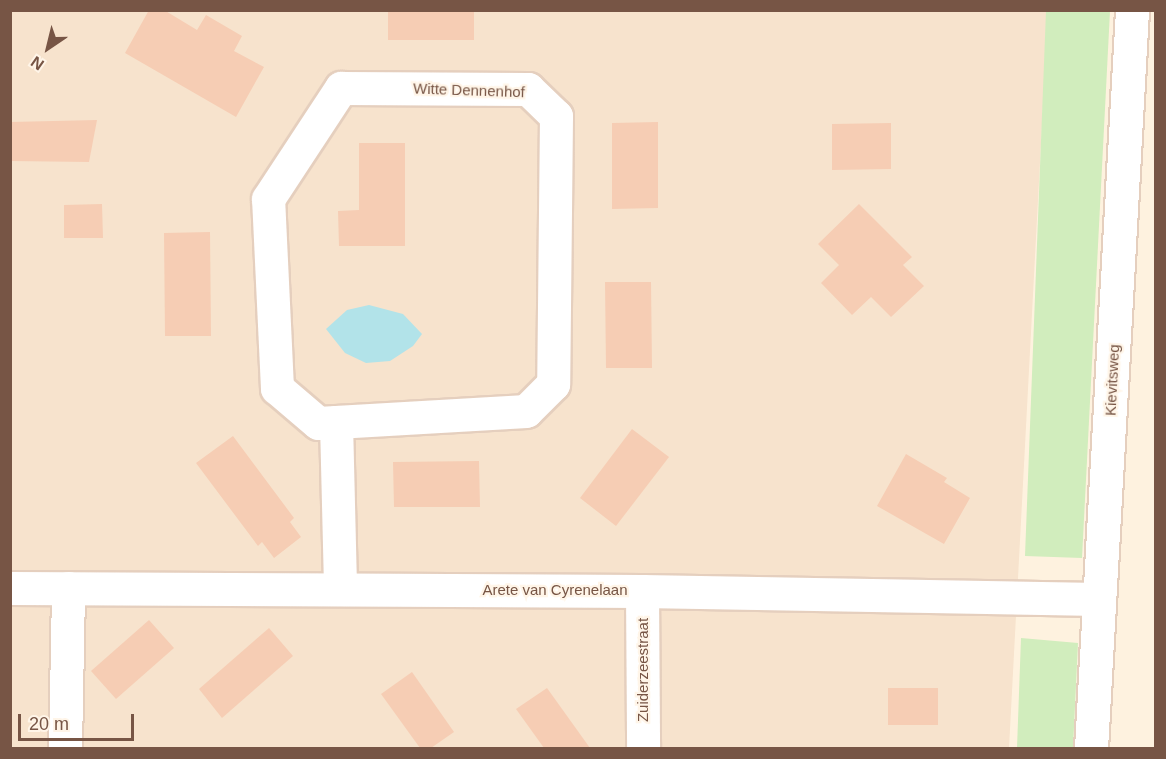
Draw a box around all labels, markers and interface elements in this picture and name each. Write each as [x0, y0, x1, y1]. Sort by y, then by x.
north arrow [18, 18, 78, 78]
text: N [28, 53, 47, 73]
street label: Witte Dennenhof [413, 79, 525, 101]
street label: Kievitsweg [1101, 344, 1123, 416]
street label: Arete van Cyrenelaan [482, 581, 628, 599]
street label: Zuiderzeestraat [634, 618, 652, 722]
scale bar [21, 702, 136, 740]
text: 20 m [29, 714, 69, 734]

